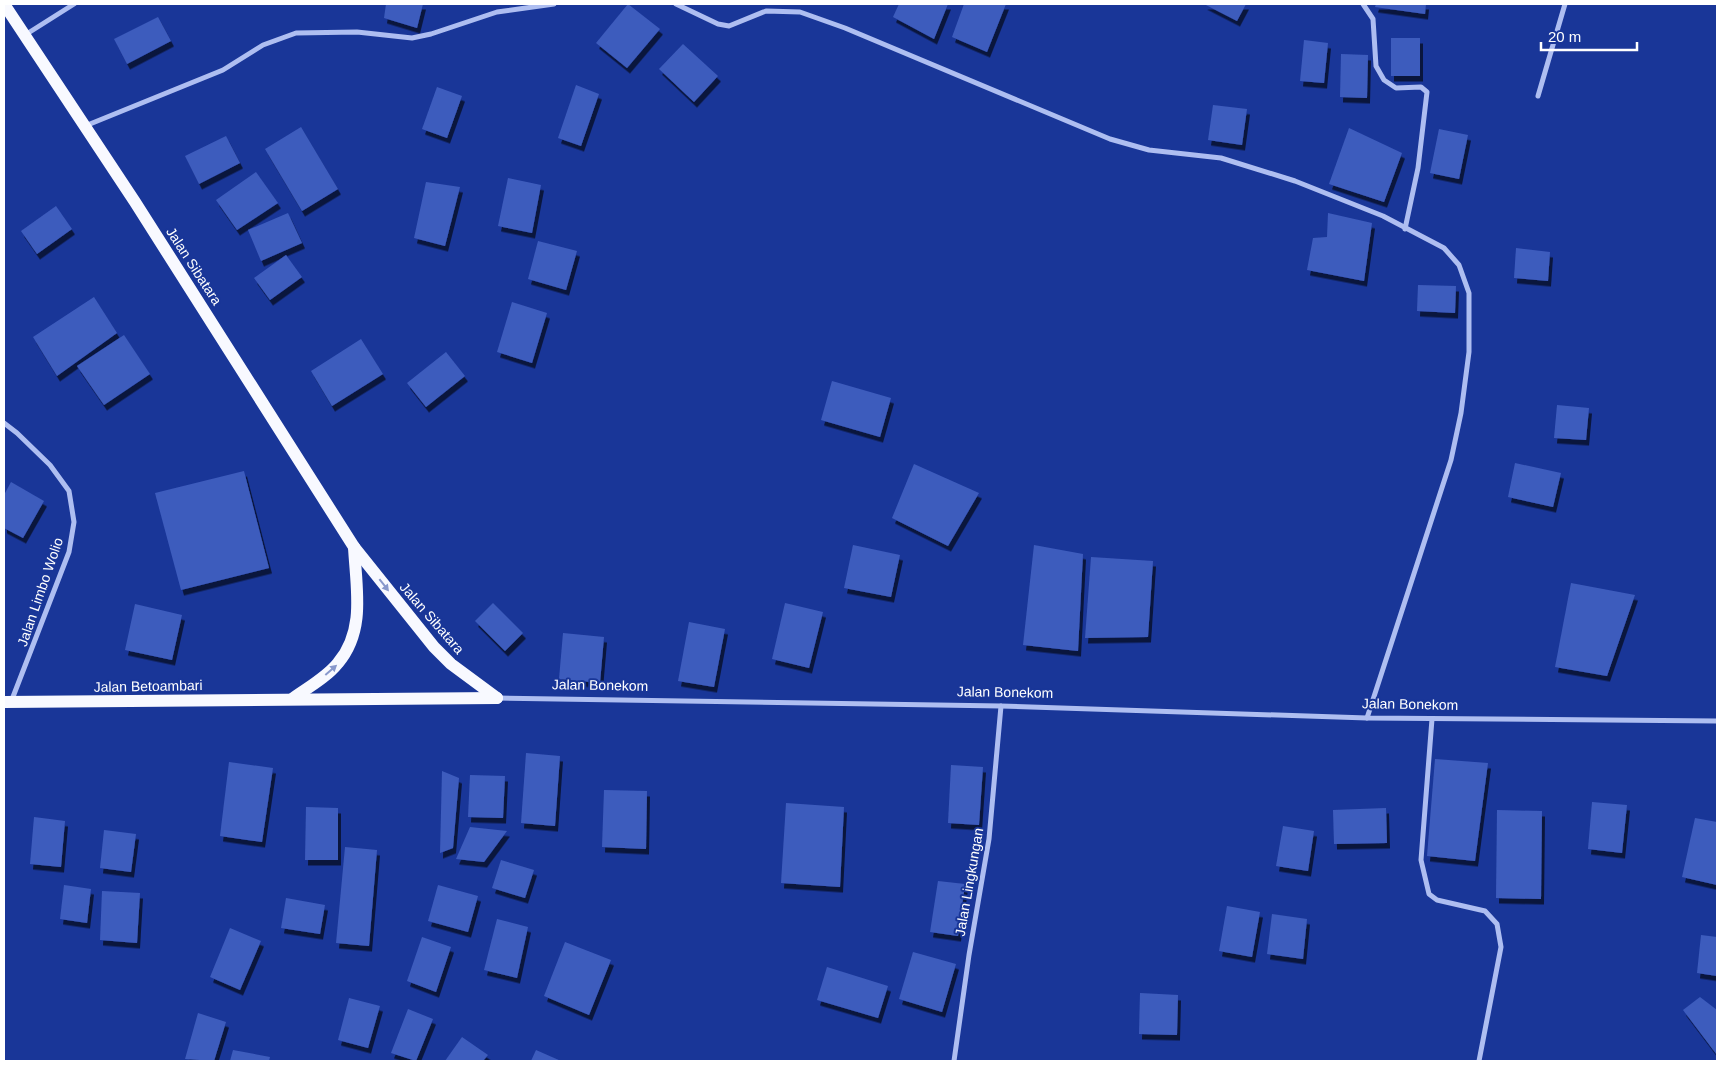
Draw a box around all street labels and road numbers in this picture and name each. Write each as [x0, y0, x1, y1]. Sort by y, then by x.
street label: Jalan Sibatara [163, 224, 225, 308]
street label: Jalan Limbo Wolio [14, 535, 66, 649]
street label: Jalan Sibatara [397, 579, 468, 657]
street label: Jalan Bonekom [552, 676, 648, 694]
street label: Jalan Betoambari [93, 677, 203, 695]
street label: Jalan Bonekom [957, 683, 1053, 701]
street label: Jalan Bonekom [1362, 695, 1458, 713]
street label: Jalan Lingkungan [952, 827, 986, 937]

